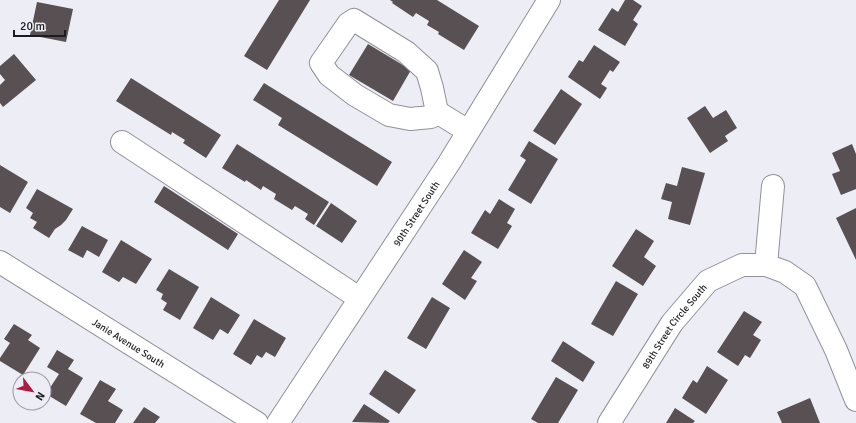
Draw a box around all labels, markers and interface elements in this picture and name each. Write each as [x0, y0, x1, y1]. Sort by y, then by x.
scale bar [14, 12, 65, 38]
text: 20 m [20, 19, 45, 34]
street label: 90th Street South [391, 179, 443, 249]
street label: 89th Street Circle South [640, 282, 710, 371]
street label: Janie Avenue South [90, 316, 167, 371]
north arrow [12, 371, 52, 411]
text: N [33, 389, 48, 403]

